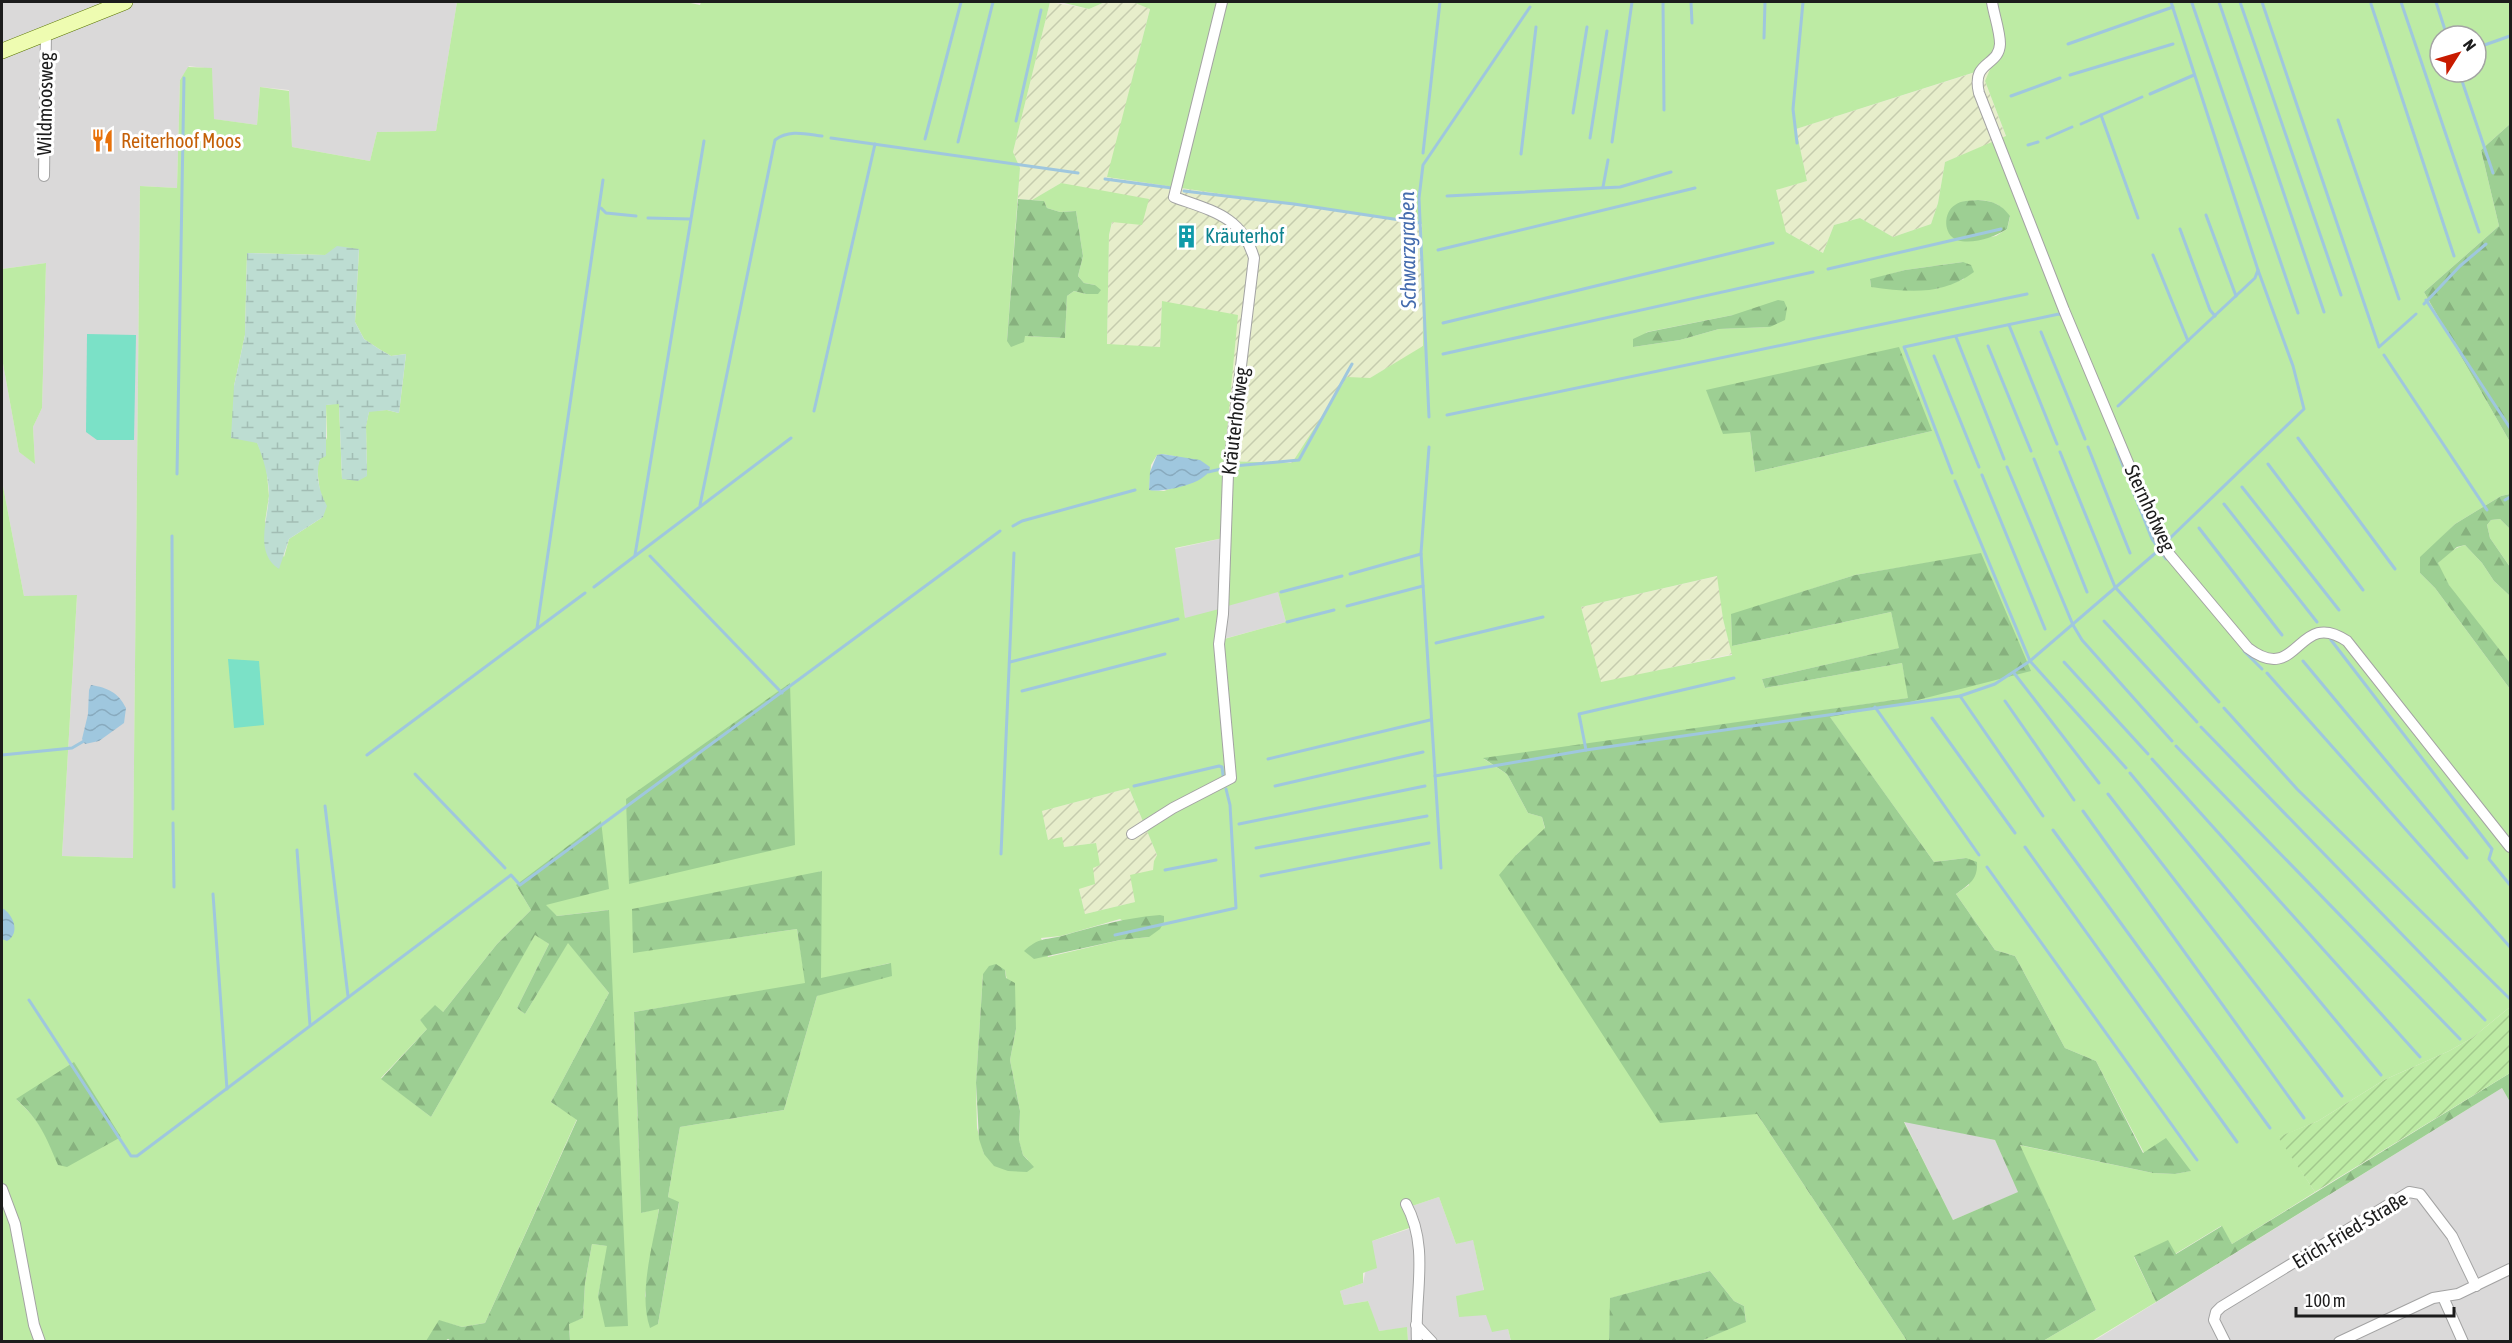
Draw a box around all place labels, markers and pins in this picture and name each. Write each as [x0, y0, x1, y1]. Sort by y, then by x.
restaurant icon: Reiterhoof Moos [90, 128, 116, 154]
place label: Reiterhoof Moos [121, 129, 241, 152]
building icon: Kräuterhof [1174, 223, 1200, 249]
place label: Kräuterhof [1205, 224, 1285, 247]

